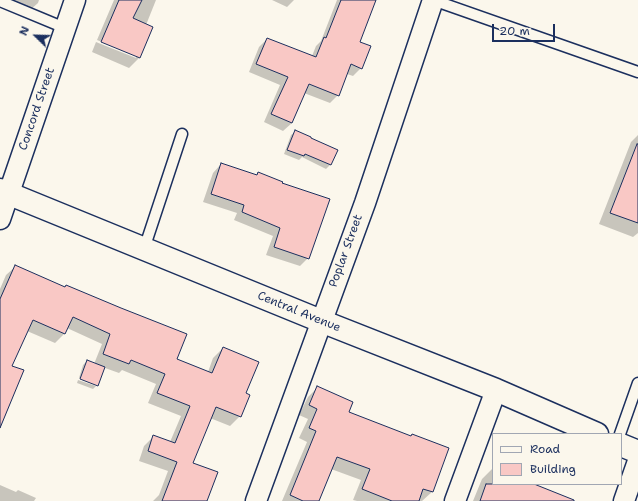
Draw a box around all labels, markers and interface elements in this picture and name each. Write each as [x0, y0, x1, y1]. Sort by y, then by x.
north arrow [16, 16, 56, 56]
scale bar [494, 16, 557, 42]
text: 20 m [499, 23, 530, 39]
text: N [16, 24, 33, 38]
street label: Concord Street [16, 66, 58, 152]
street label: Poplar Street [326, 213, 366, 289]
street label: Central Avenue [255, 289, 343, 335]
legend [492, 433, 622, 485]
text: Road [530, 441, 560, 457]
text: Building [530, 461, 576, 477]

